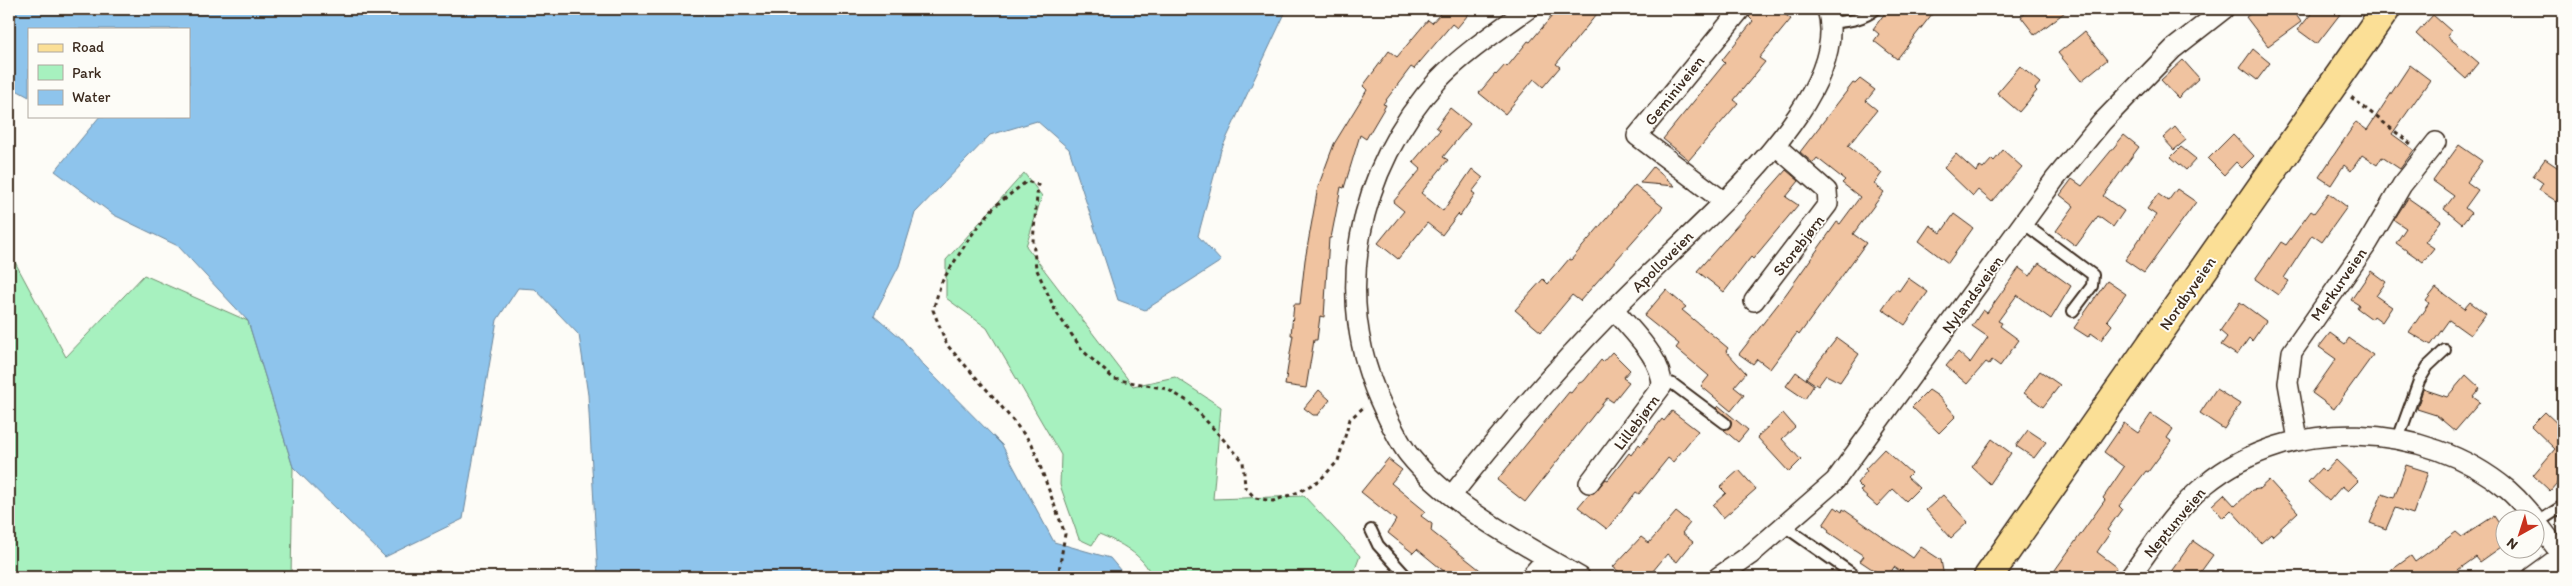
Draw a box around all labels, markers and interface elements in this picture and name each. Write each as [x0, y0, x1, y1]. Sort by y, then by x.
legend [28, 28, 190, 118]
text: Road [72, 38, 105, 56]
street label: Geminiveien [1640, 51, 1708, 129]
text: Park [72, 64, 102, 82]
text: Water [72, 88, 111, 106]
street label: Storebjørn [1769, 211, 1828, 280]
street label: Apolloveien [1628, 226, 1697, 296]
street label: Merkurveien [2306, 244, 2371, 325]
street label: Nylandsveien [1938, 252, 2007, 337]
street label: Nordbyveien [2155, 253, 2220, 334]
street label: Lillebjørn [1609, 391, 1663, 454]
street label: Neptunveien [2139, 483, 2210, 561]
north arrow [2494, 508, 2544, 558]
text: N [2503, 534, 2521, 553]

